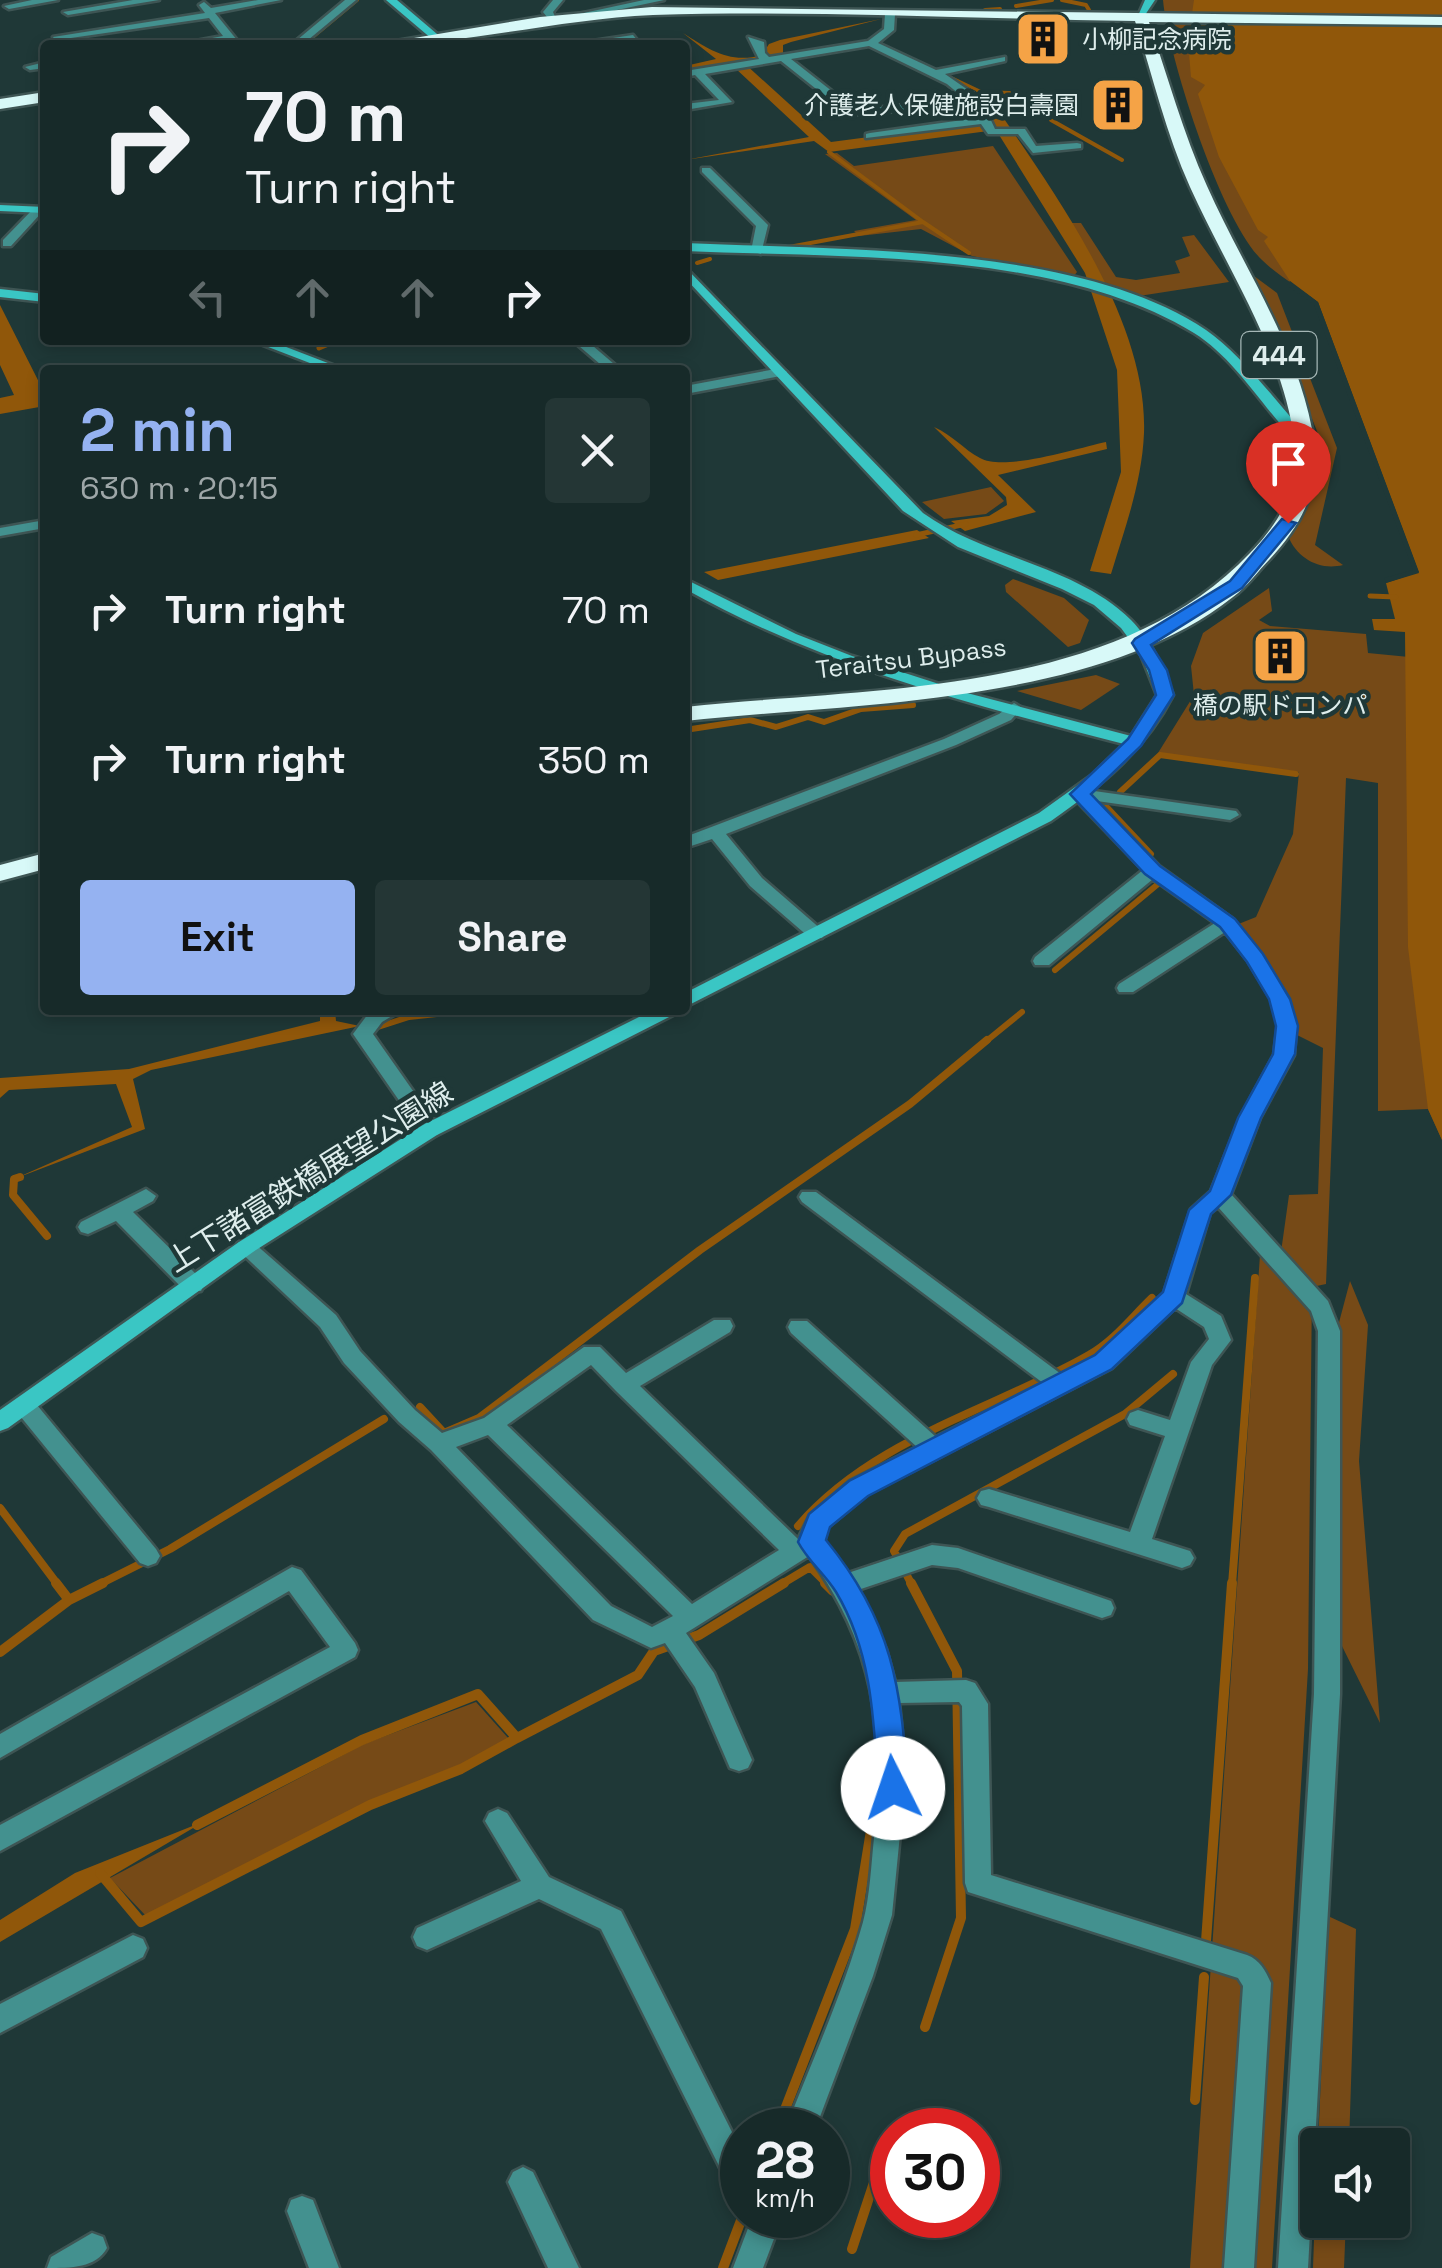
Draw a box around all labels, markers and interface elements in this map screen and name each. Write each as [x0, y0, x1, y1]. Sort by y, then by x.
building icon: 小柳記念病院 [1013, 9, 1073, 69]
place label: 小柳記念病院 [1082, 23, 1232, 55]
text: 70 m [245, 72, 406, 161]
building icon: 介護老人保健施設白壽園 [1088, 75, 1148, 135]
icon: right [80, 80, 210, 210]
place label: 介護老人保健施設白壽園 [804, 89, 1079, 121]
text: Turn right [245, 159, 456, 216]
icon: left [180, 270, 235, 325]
icon: ahead [285, 270, 340, 325]
icon: ahead [390, 270, 445, 325]
icon: right [495, 270, 550, 325]
road number: 444 [1242, 332, 1316, 378]
text: 2 min [80, 392, 235, 469]
button: close [545, 398, 650, 503]
pin [1246, 421, 1331, 524]
icon: arrive [1261, 436, 1316, 491]
text: 630 m · 20:15 [80, 468, 278, 508]
icon: right [80, 583, 135, 638]
text: Turn right [165, 586, 346, 634]
text: 70 m [562, 586, 650, 634]
building icon: 橋の駅ドロンパ [1250, 626, 1310, 686]
street label: Teraitsu Bypass [814, 630, 1008, 686]
place label: 橋の駅ドロンパ [1192, 689, 1368, 721]
icon: right [80, 733, 135, 788]
text: Turn right [165, 736, 346, 784]
text: 350 m [537, 736, 650, 784]
button: Exit [80, 880, 355, 995]
button: Share [375, 880, 650, 995]
street label: 上下諸富鉄橋展望公園線 [159, 1073, 460, 1281]
position arrow [841, 1736, 945, 1840]
speed limit sign: 30 [870, 2108, 1000, 2238]
map controls [1300, 2128, 1410, 2238]
button: sound [1300, 2128, 1410, 2238]
text: 28 [755, 2129, 815, 2193]
text: km/h [755, 2182, 815, 2214]

